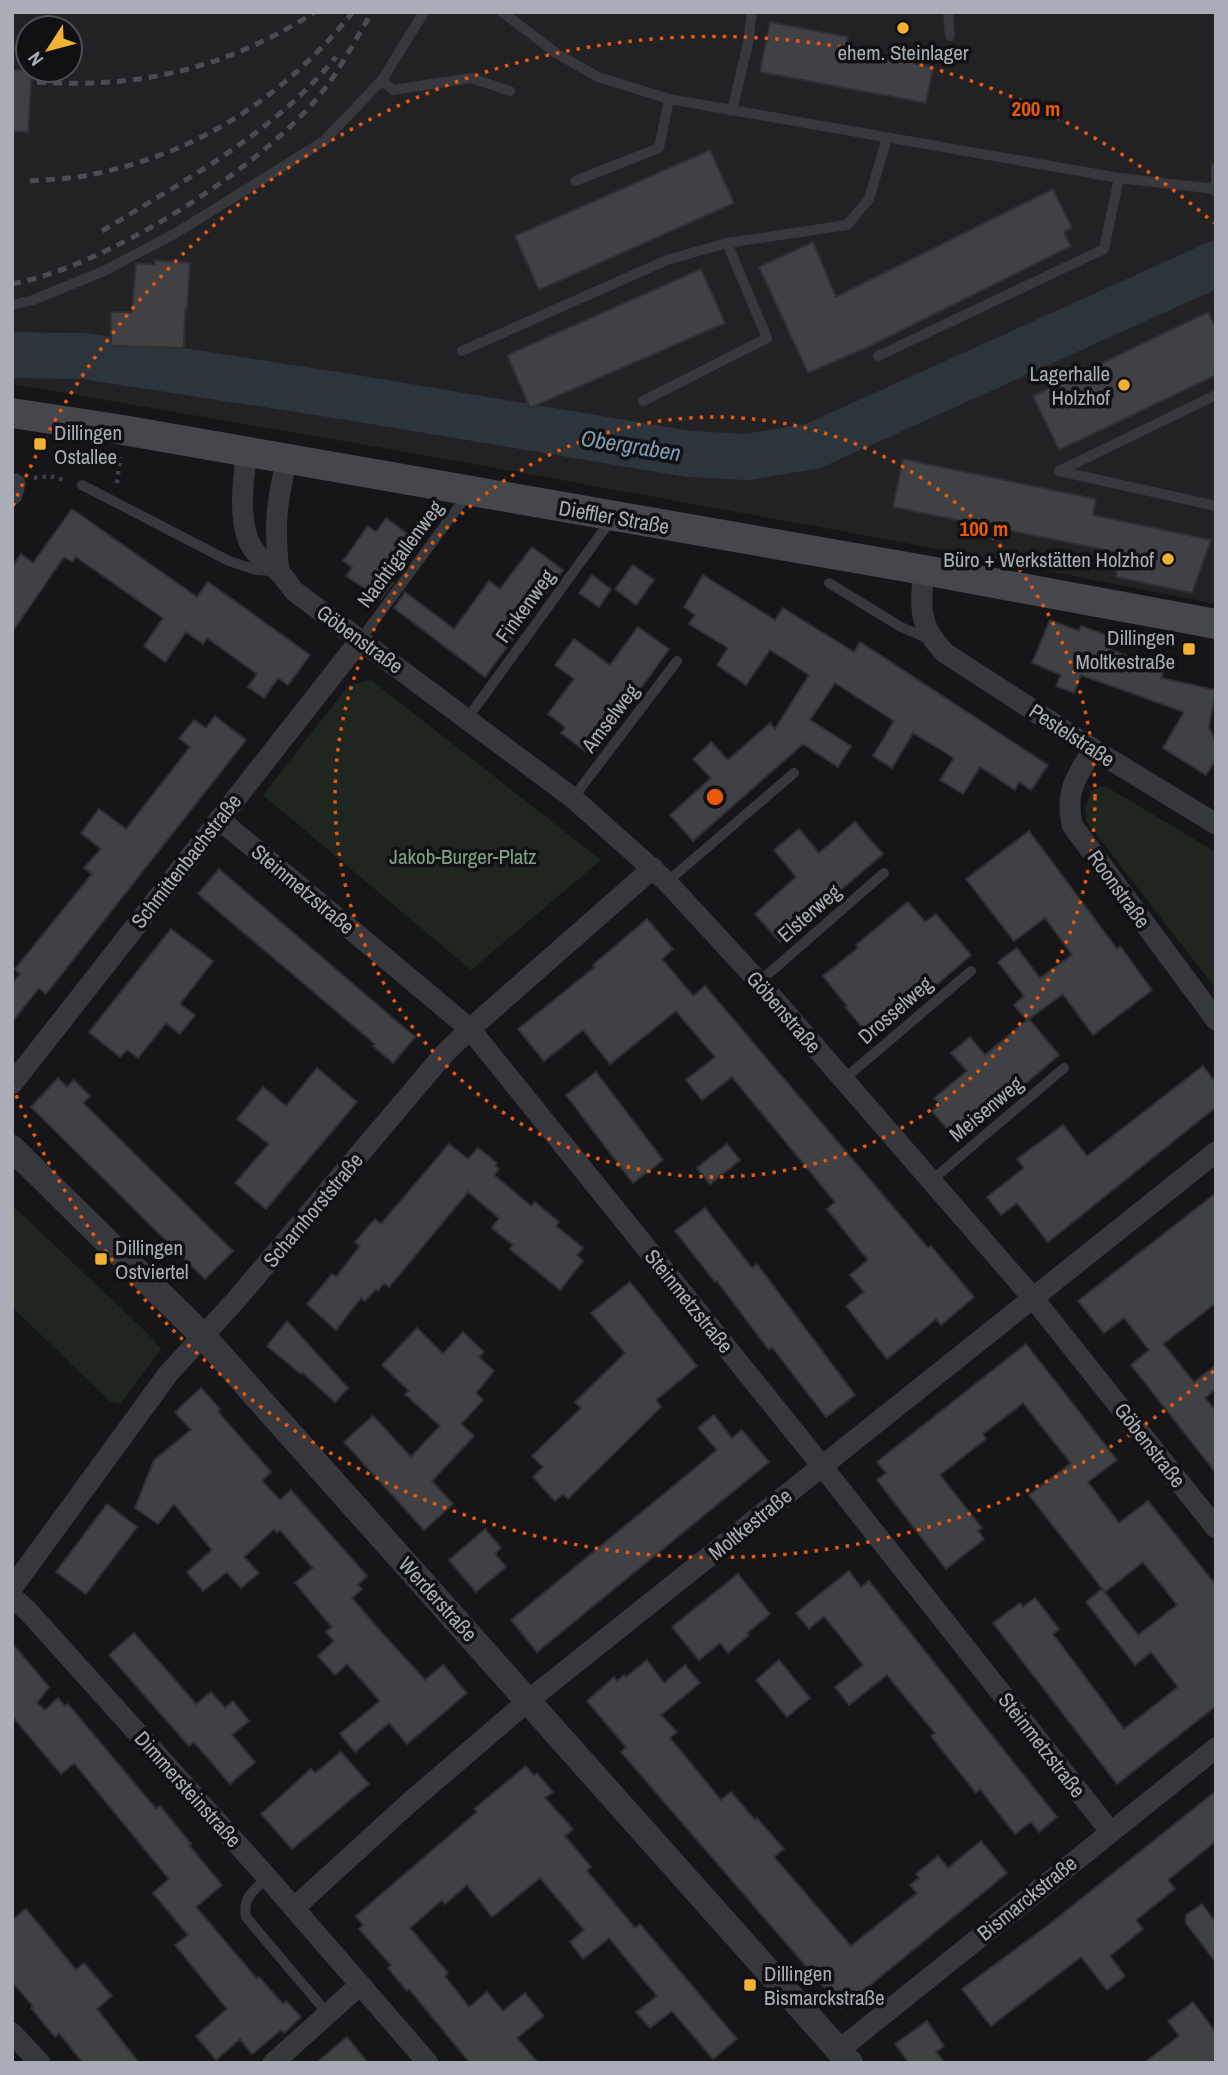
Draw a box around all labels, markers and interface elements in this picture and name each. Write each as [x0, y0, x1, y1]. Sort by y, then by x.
north arrow [14, 14, 84, 84]
marker: ehem. Steinlager [895, 20, 911, 36]
place label: ehem. Steinlager [837, 38, 969, 67]
text: N [21, 47, 49, 71]
text: 200 m [1012, 94, 1060, 123]
place label: Lagerhalle Holzhof [1030, 359, 1110, 412]
marker: Lagerhalle Holzhof [1116, 377, 1132, 393]
place label: Dillingen Ostallee [54, 418, 122, 471]
water label: Obergraben [579, 422, 683, 468]
marker: Dillingen Ostallee [32, 436, 48, 452]
street label: Dieffler Straße [556, 493, 672, 541]
street label: Nachtigallenweg [350, 494, 450, 614]
text: 100 m [960, 514, 1008, 543]
place label: Büro + Werkstätten Holzhof [943, 545, 1154, 574]
marker: Büro + Werkstätten Holzhof [1160, 551, 1176, 567]
street label: Finkenweg [489, 563, 562, 649]
street label: Göbenstraße [311, 598, 409, 680]
place label: Dillingen Moltkestraße [1075, 623, 1175, 676]
marker: Dillingen Moltkestraße [1181, 641, 1197, 657]
street label: Amselweg [574, 677, 646, 759]
street label: Pestelstraße [1024, 697, 1120, 773]
centre of rings [703, 785, 727, 809]
street label: Schmittenbachstraße [124, 788, 248, 934]
street label: Steinmetzstraße [245, 837, 361, 941]
park label: Jakob-Burger-Platz [389, 842, 537, 871]
street label: Roonstraße [1081, 844, 1157, 934]
street label: Elsterweg [771, 877, 847, 949]
street label: Göbenstraße [740, 965, 828, 1059]
street label: Drosselweg [852, 969, 939, 1050]
street label: Meisenweg [943, 1069, 1029, 1148]
street label: Scharnhorststraße [256, 1146, 370, 1274]
place label: Dillingen Ostviertel [115, 1233, 189, 1286]
street label: Steinmetzstraße [638, 1243, 740, 1359]
marker: Dillingen Ostviertel [93, 1251, 109, 1267]
street label: Göbenstraße [1108, 1396, 1192, 1494]
street label: Moltkestraße [702, 1481, 798, 1567]
street label: Werderstraße [392, 1550, 484, 1648]
street label: Steinmetzstraße [992, 1686, 1092, 1804]
street label: Dimmersteinstraße [128, 1725, 248, 1853]
street label: Bismarckstraße [971, 1849, 1083, 1947]
place label: Dillingen Bismarckstraße [764, 1959, 885, 2012]
marker: Dillingen Bismarckstraße [742, 1977, 758, 1993]

